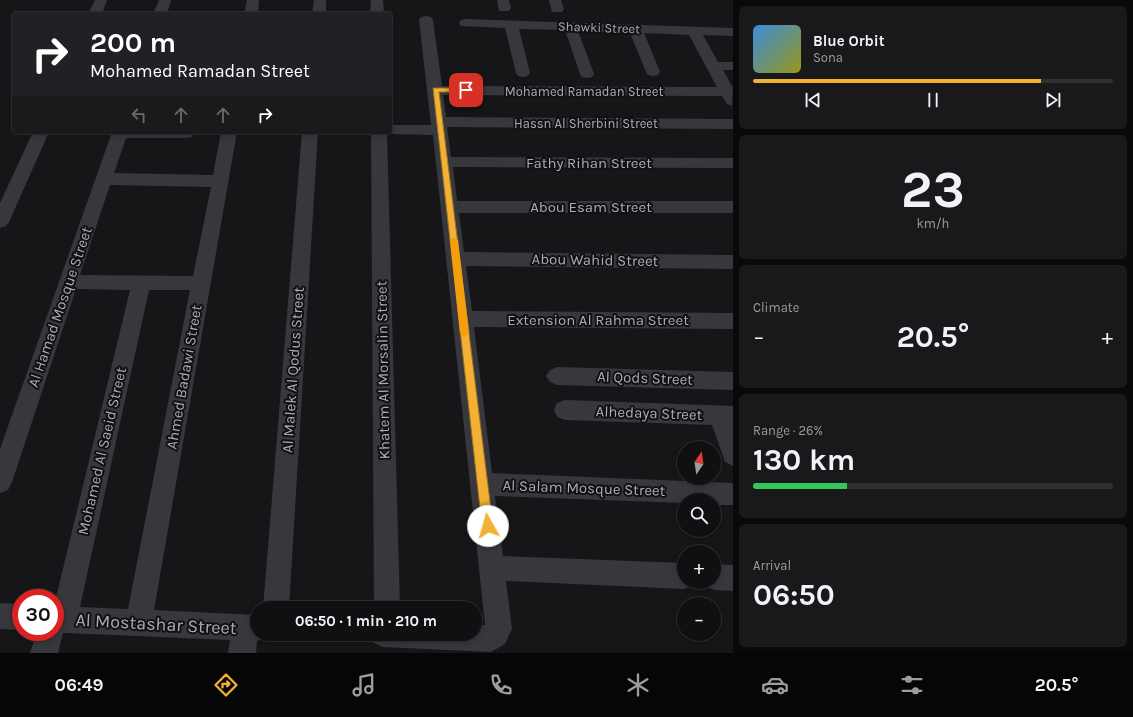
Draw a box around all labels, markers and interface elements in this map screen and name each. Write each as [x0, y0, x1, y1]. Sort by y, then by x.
street label: Shawki Street [558, 19, 640, 36]
text: 200 m [90, 26, 176, 59]
icon: right [24, 28, 76, 80]
text: Blue Orbit [813, 32, 885, 50]
text: Sona [813, 50, 843, 65]
text: Mohamed Ramadan Street [90, 60, 310, 82]
pin [449, 73, 483, 107]
icon: arrive [455, 79, 477, 101]
street label: Mohamed Ramadan Street [505, 84, 663, 99]
icon: previous [802, 89, 824, 111]
icon: pause [922, 89, 944, 111]
icon: next [1042, 89, 1064, 111]
icon: left [128, 104, 150, 126]
icon: ahead [170, 104, 192, 126]
icon: ahead [212, 104, 234, 126]
icon: right [254, 104, 276, 126]
street label: Hassn Al Sherbini Street [514, 116, 658, 131]
street label: Fathy Rihan Street [526, 154, 652, 172]
text: 23 [901, 159, 965, 220]
street label: Abou Esam Street [530, 198, 652, 216]
text: km/h [917, 216, 949, 231]
street label: Al Hamad Mosque Street [24, 224, 96, 390]
street label: Abou Wahid Street [532, 250, 659, 270]
street label: Khatem Al Morsalin Street [372, 280, 394, 459]
street label: Al Malek Al Qodus Street [278, 286, 308, 454]
text: Climate [753, 300, 799, 315]
street label: Ahmed Badawi Street [162, 303, 206, 451]
street label: Extension Al Rahma Street [507, 311, 689, 329]
text: 20.5° [897, 319, 969, 355]
text: − [753, 324, 765, 350]
text: + [1101, 324, 1113, 350]
street label: Mohamed Al Saeid Street [74, 365, 130, 537]
street label: Al Qods Street [597, 367, 694, 389]
street label: Alhedaya Street [595, 402, 703, 424]
text: Range · 26% [753, 423, 823, 438]
north arrow [677, 441, 721, 485]
map controls [677, 441, 721, 641]
text: 130 km [753, 442, 855, 478]
street label: Al Salam Mosque Street [502, 476, 666, 500]
button: search [677, 493, 721, 537]
position arrow [467, 505, 509, 547]
button: + [677, 545, 721, 589]
text: Arrival [753, 558, 791, 573]
text: 06:50 [753, 577, 835, 613]
speed limit sign: 30 [12, 589, 64, 641]
button: − [677, 597, 721, 641]
street label: Al Mostashar Street [75, 609, 237, 639]
text: 06:50 · 1 min · 210 m [295, 612, 437, 630]
icon: directions [212, 671, 240, 699]
icon: music [350, 671, 378, 699]
icon: phone [487, 671, 515, 699]
icon: climate [624, 671, 652, 699]
icon: car [761, 671, 789, 699]
icon: filters [898, 671, 926, 699]
text: 06:49 [55, 674, 103, 696]
text: 20.5° [1035, 674, 1078, 696]

